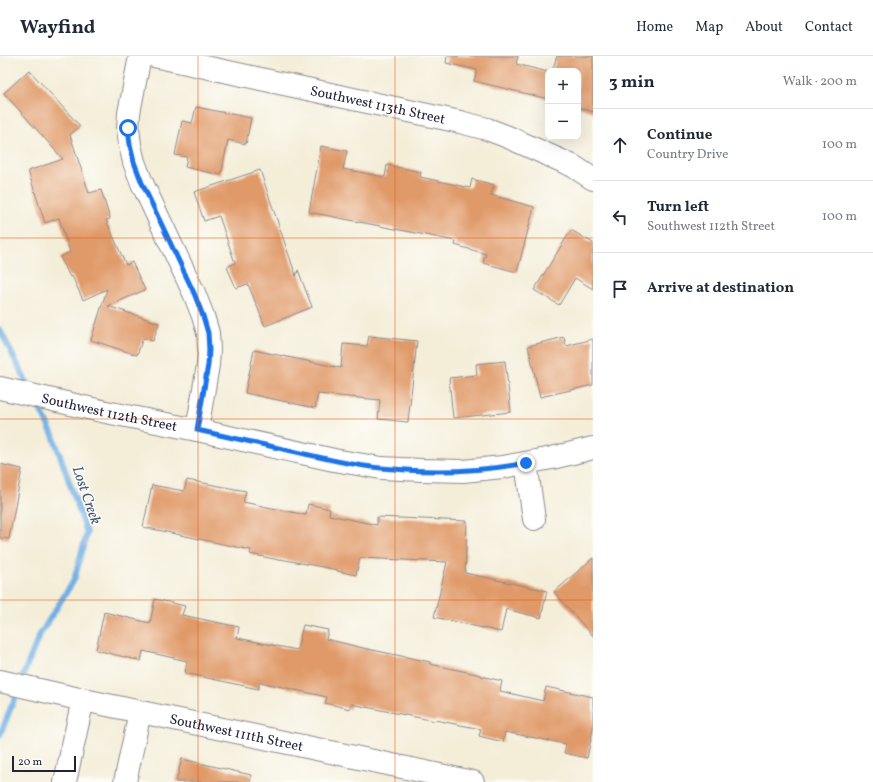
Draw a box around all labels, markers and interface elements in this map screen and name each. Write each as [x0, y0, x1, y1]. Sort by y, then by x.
text: Wayfind [20, 15, 95, 41]
text: Home [636, 18, 673, 37]
text: Map [695, 18, 723, 37]
text: About [745, 18, 783, 37]
text: Contact [805, 18, 853, 37]
map controls [545, 68, 581, 140]
button: + [545, 68, 581, 104]
text: 3 min [609, 71, 655, 94]
text: Walk · 200 m [783, 73, 857, 91]
street label: Southwest 113th Street [308, 82, 447, 130]
button: − [545, 104, 581, 140]
route start [119, 119, 137, 137]
text: Continue [647, 125, 712, 146]
icon: ahead [609, 134, 631, 156]
text: 100 m [822, 136, 857, 154]
text: Country Drive [647, 146, 729, 164]
text: Turn left [647, 197, 709, 218]
icon: left [609, 206, 631, 228]
text: 100 m [822, 208, 857, 226]
text: Southwest 112th Street [647, 218, 775, 236]
icon: arrive [609, 278, 631, 300]
text: Arrive at destination [647, 278, 794, 299]
street label: Southwest 112th Street [39, 390, 179, 437]
route end [517, 454, 535, 472]
water label: Lost Creek [66, 463, 105, 528]
street label: Southwest 111th Street [168, 710, 305, 757]
scale bar [12, 754, 76, 773]
text: 20 m [18, 755, 42, 770]

